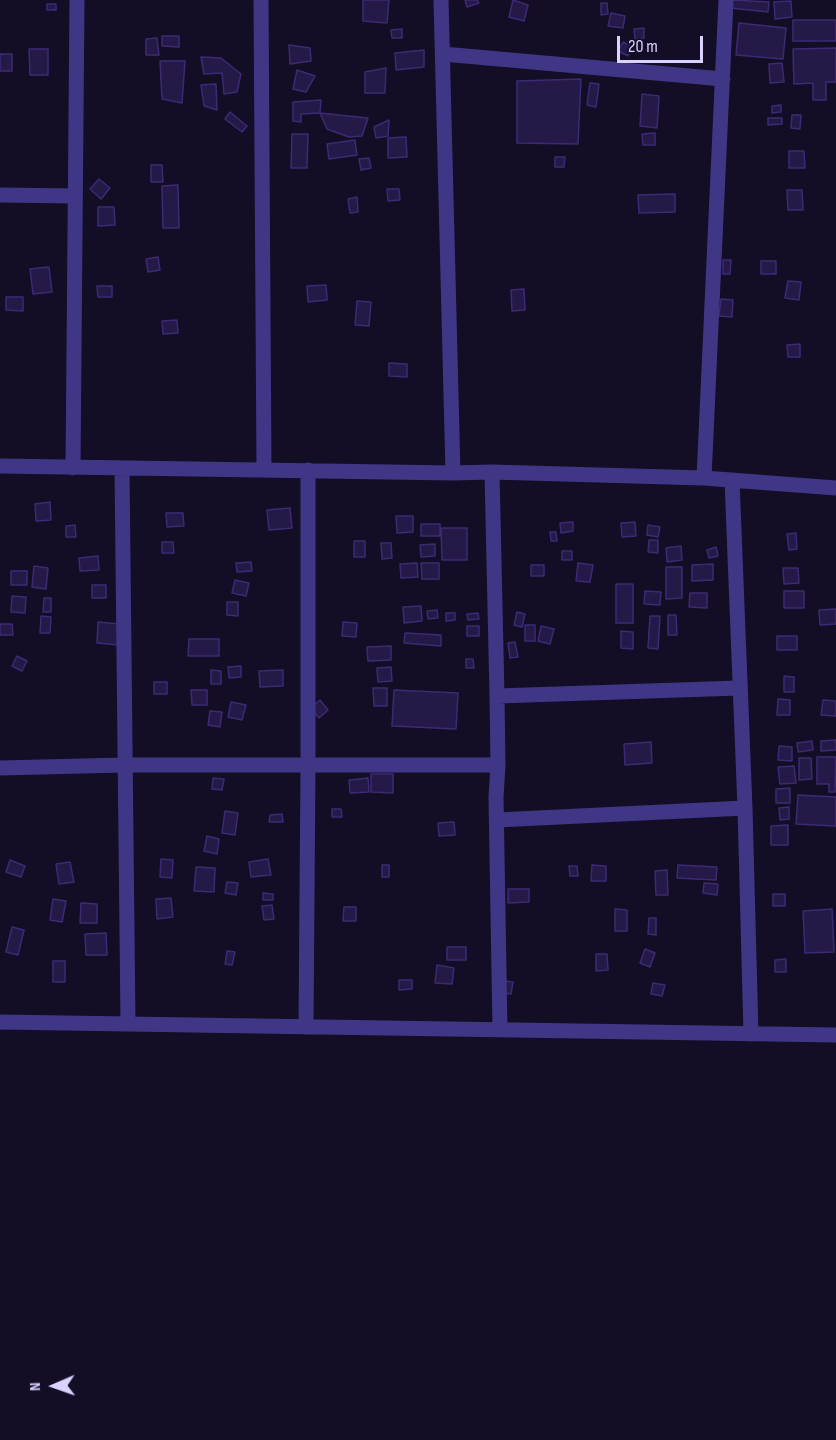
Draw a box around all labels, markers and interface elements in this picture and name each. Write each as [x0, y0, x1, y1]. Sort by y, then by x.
scale bar [620, 24, 706, 62]
text: 20 m [628, 36, 658, 57]
north arrow [24, 1356, 84, 1416]
text: N [26, 1382, 45, 1391]

